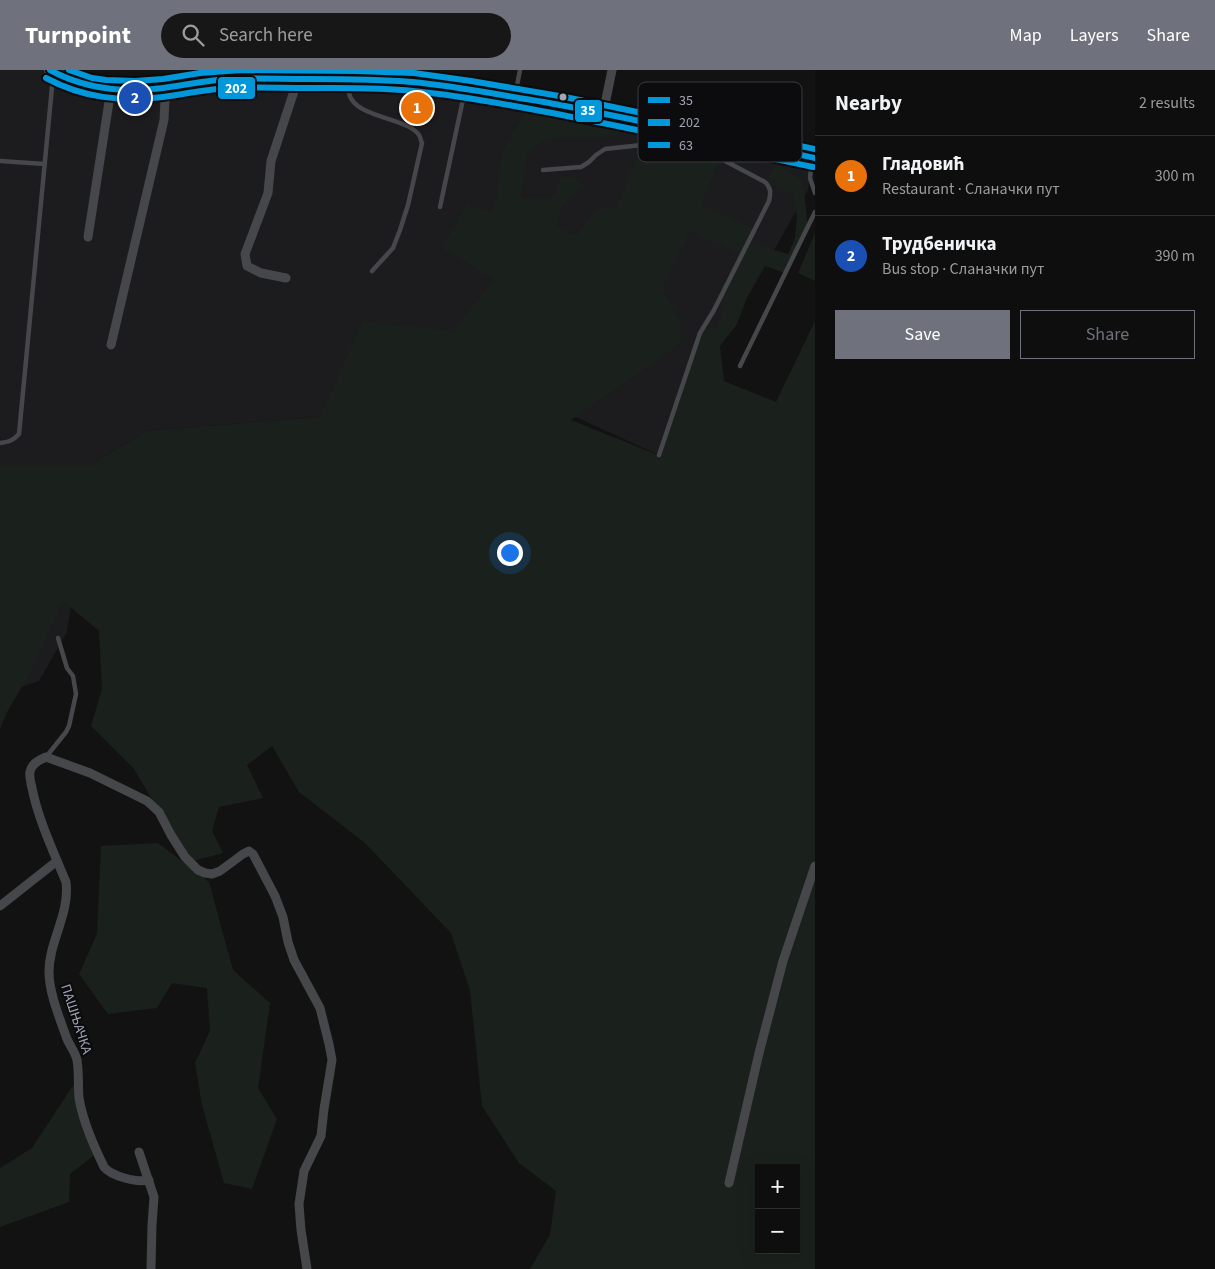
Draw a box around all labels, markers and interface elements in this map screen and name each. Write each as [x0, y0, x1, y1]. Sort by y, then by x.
search box [161, 13, 511, 58]
text: Turnpoint [25, 18, 131, 53]
icon: search [179, 21, 207, 49]
text: Search here [219, 22, 313, 49]
text: Map [1010, 23, 1042, 48]
text: Layers [1070, 23, 1119, 48]
text: Share [1147, 23, 1190, 48]
line badge: 202 [217, 76, 256, 100]
pin: 2 [119, 79, 151, 117]
text: 202 [225, 79, 247, 99]
legend [638, 82, 802, 162]
text: Nearby [835, 88, 902, 118]
pin: 1 [401, 89, 433, 127]
text: 35 [679, 91, 693, 111]
unlabelled marker [558, 92, 568, 102]
text: 2 results [1139, 92, 1195, 114]
line badge: 35 [574, 99, 603, 123]
text: 35 [581, 101, 595, 121]
text: 202 [679, 113, 700, 133]
text: 63 [679, 136, 693, 156]
text: Гладовић [882, 151, 964, 178]
text: 1 [847, 165, 855, 187]
text: 300 m [1155, 165, 1195, 187]
text: Restaurant · Сланачки пут [882, 178, 1060, 200]
text: Трудбеничка [882, 231, 997, 258]
text: 2 [847, 245, 855, 267]
text: 390 m [1155, 245, 1195, 267]
text: Bus stop · Сланачки пут [882, 258, 1044, 280]
button: Save [835, 310, 1010, 359]
button: Share [1020, 310, 1195, 359]
your location [497, 540, 523, 566]
street label: ПАШЊАЧКА [55, 982, 97, 1057]
map controls [755, 1164, 800, 1254]
button: + [755, 1164, 800, 1209]
button: − [755, 1209, 800, 1254]

